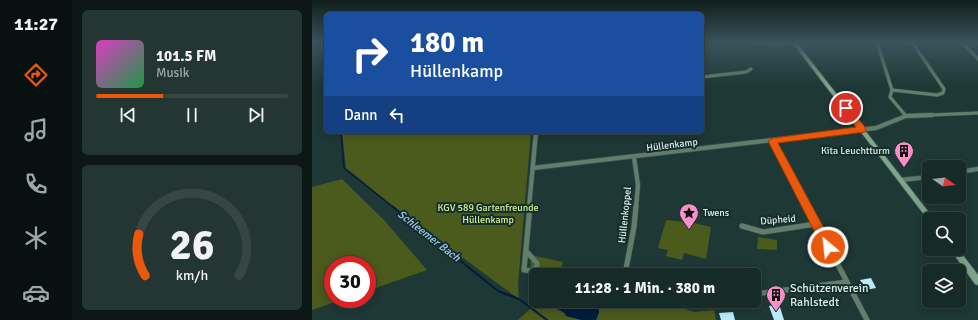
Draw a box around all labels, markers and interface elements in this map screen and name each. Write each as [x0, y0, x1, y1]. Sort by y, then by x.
text: 11:27 [14, 13, 58, 35]
text: 180 m [410, 26, 484, 60]
icon: right [344, 28, 396, 80]
text: 101.5 FM [156, 47, 217, 65]
text: Hüllenkamp [410, 60, 503, 82]
icon: directions [22, 61, 50, 89]
text: Musik [156, 65, 189, 81]
pin [829, 91, 863, 125]
icon: arrive [835, 97, 857, 119]
icon: previous [117, 104, 139, 126]
icon: pause [181, 104, 203, 126]
icon: next [245, 104, 267, 126]
icon: left [386, 104, 408, 126]
text: Dann [344, 106, 378, 124]
icon: music [22, 116, 50, 144]
street label: Hüllenkamp [646, 136, 698, 154]
building icon: Kita Leuchtturm [893, 140, 915, 168]
place label: Kita Leuchtturm [821, 145, 890, 157]
north arrow [922, 160, 966, 204]
map controls [922, 160, 966, 308]
icon: phone [22, 170, 50, 198]
street label: Hüllenkoppel [616, 186, 634, 244]
park label: KGV 589 Gartenfreunde Hüllenkamp [437, 202, 539, 226]
place icon: Twens [678, 202, 700, 230]
place label: Twens [703, 207, 730, 219]
water label: Schleemer Bach [395, 208, 464, 265]
street label: Düpheid [760, 212, 796, 228]
button: search [922, 212, 966, 256]
text: 26 [170, 219, 214, 270]
icon: climate [22, 224, 50, 252]
position arrow [807, 226, 849, 268]
speed limit sign: 30 [324, 256, 376, 308]
button: layers [922, 264, 966, 308]
text: km/h [176, 266, 208, 283]
icon: car [22, 279, 50, 307]
text: 11:28 · 1 Min. · 380 m [575, 279, 715, 297]
place label: Schützenverein Rahlstedt [790, 281, 869, 310]
building icon: Schützenverein Rahlstedt [765, 284, 787, 312]

